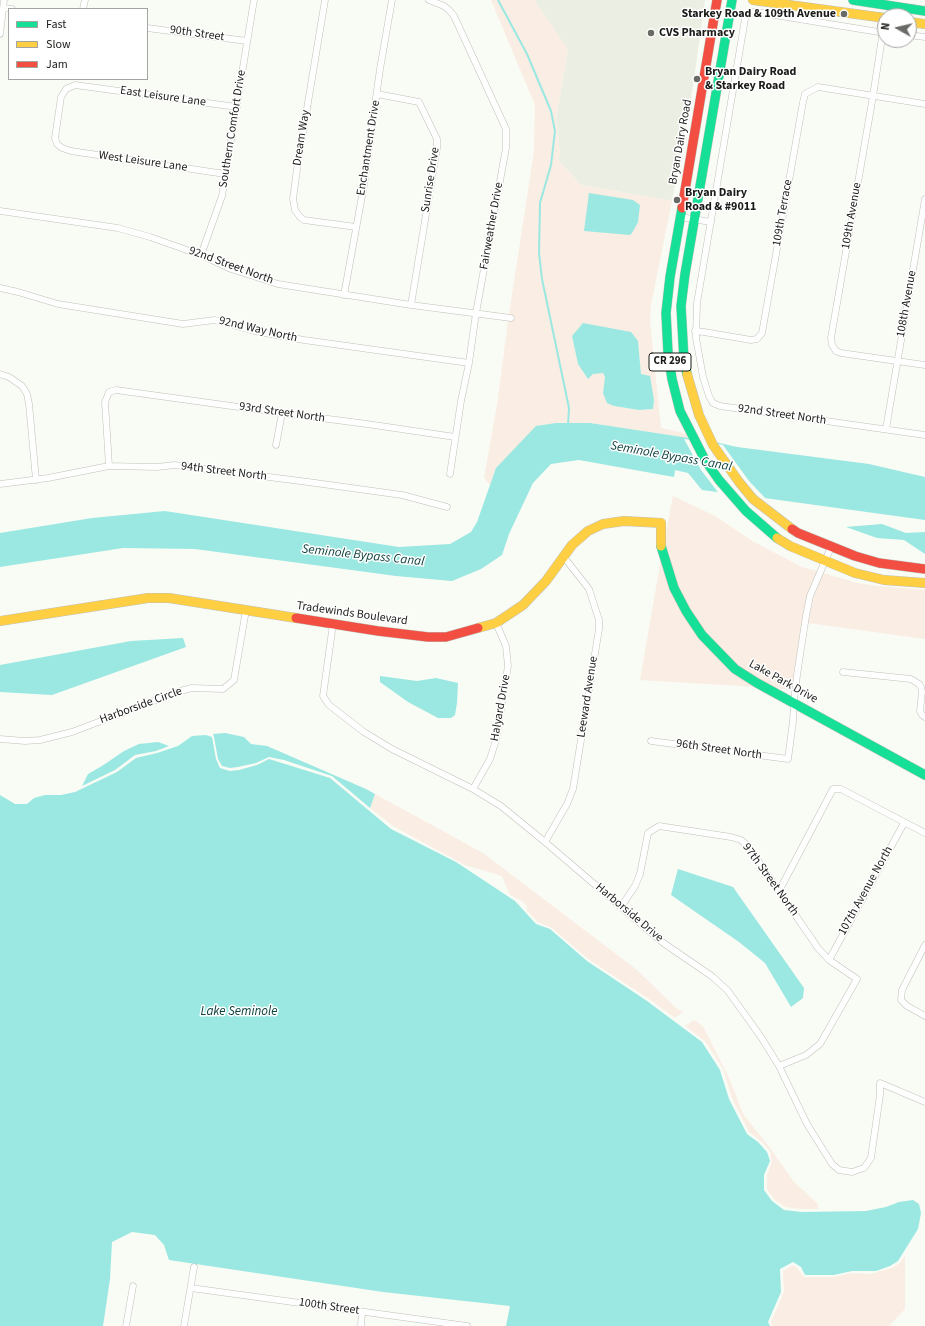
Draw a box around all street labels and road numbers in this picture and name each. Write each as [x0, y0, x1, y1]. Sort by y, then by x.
street label: 90th Street [169, 23, 225, 45]
street label: Southern Comfort Drive [217, 69, 249, 189]
street label: East Leisure Lane [119, 84, 207, 110]
street label: Bryan Dairy Road [666, 98, 696, 186]
street label: Enchantment Drive [354, 99, 384, 197]
street label: Dream Way [290, 109, 314, 167]
street label: Sunrise Drive [419, 146, 443, 214]
street label: West Leisure Lane [98, 149, 188, 175]
street label: 109th Terrace [770, 178, 796, 248]
street label: Fairweather Drive [477, 181, 507, 271]
street label: 109th Avenue [839, 181, 865, 251]
street label: 92nd Street North [187, 244, 275, 288]
street label: 108th Avenue [894, 269, 920, 339]
street label: 92nd Way North [217, 314, 299, 346]
road number: CR 296 [649, 353, 691, 371]
street label: 93rd Street North [238, 400, 326, 426]
street label: 92nd Street North [737, 402, 827, 428]
street label: 94th Street North [180, 460, 268, 484]
street label: Tradewinds Boulevard [296, 599, 408, 629]
street label: Leeward Avenue [574, 655, 602, 739]
street label: Lake Park Drive [746, 657, 820, 707]
street label: Halyard Drive [488, 674, 514, 742]
street label: Harborside Circle [98, 684, 184, 728]
street label: 96th Street North [675, 737, 763, 763]
street label: 97th Street North [739, 841, 801, 919]
street label: 107th Avenue North [836, 844, 896, 938]
street label: Harborside Drive [592, 880, 666, 946]
street label: 100th Street [298, 1296, 360, 1318]

